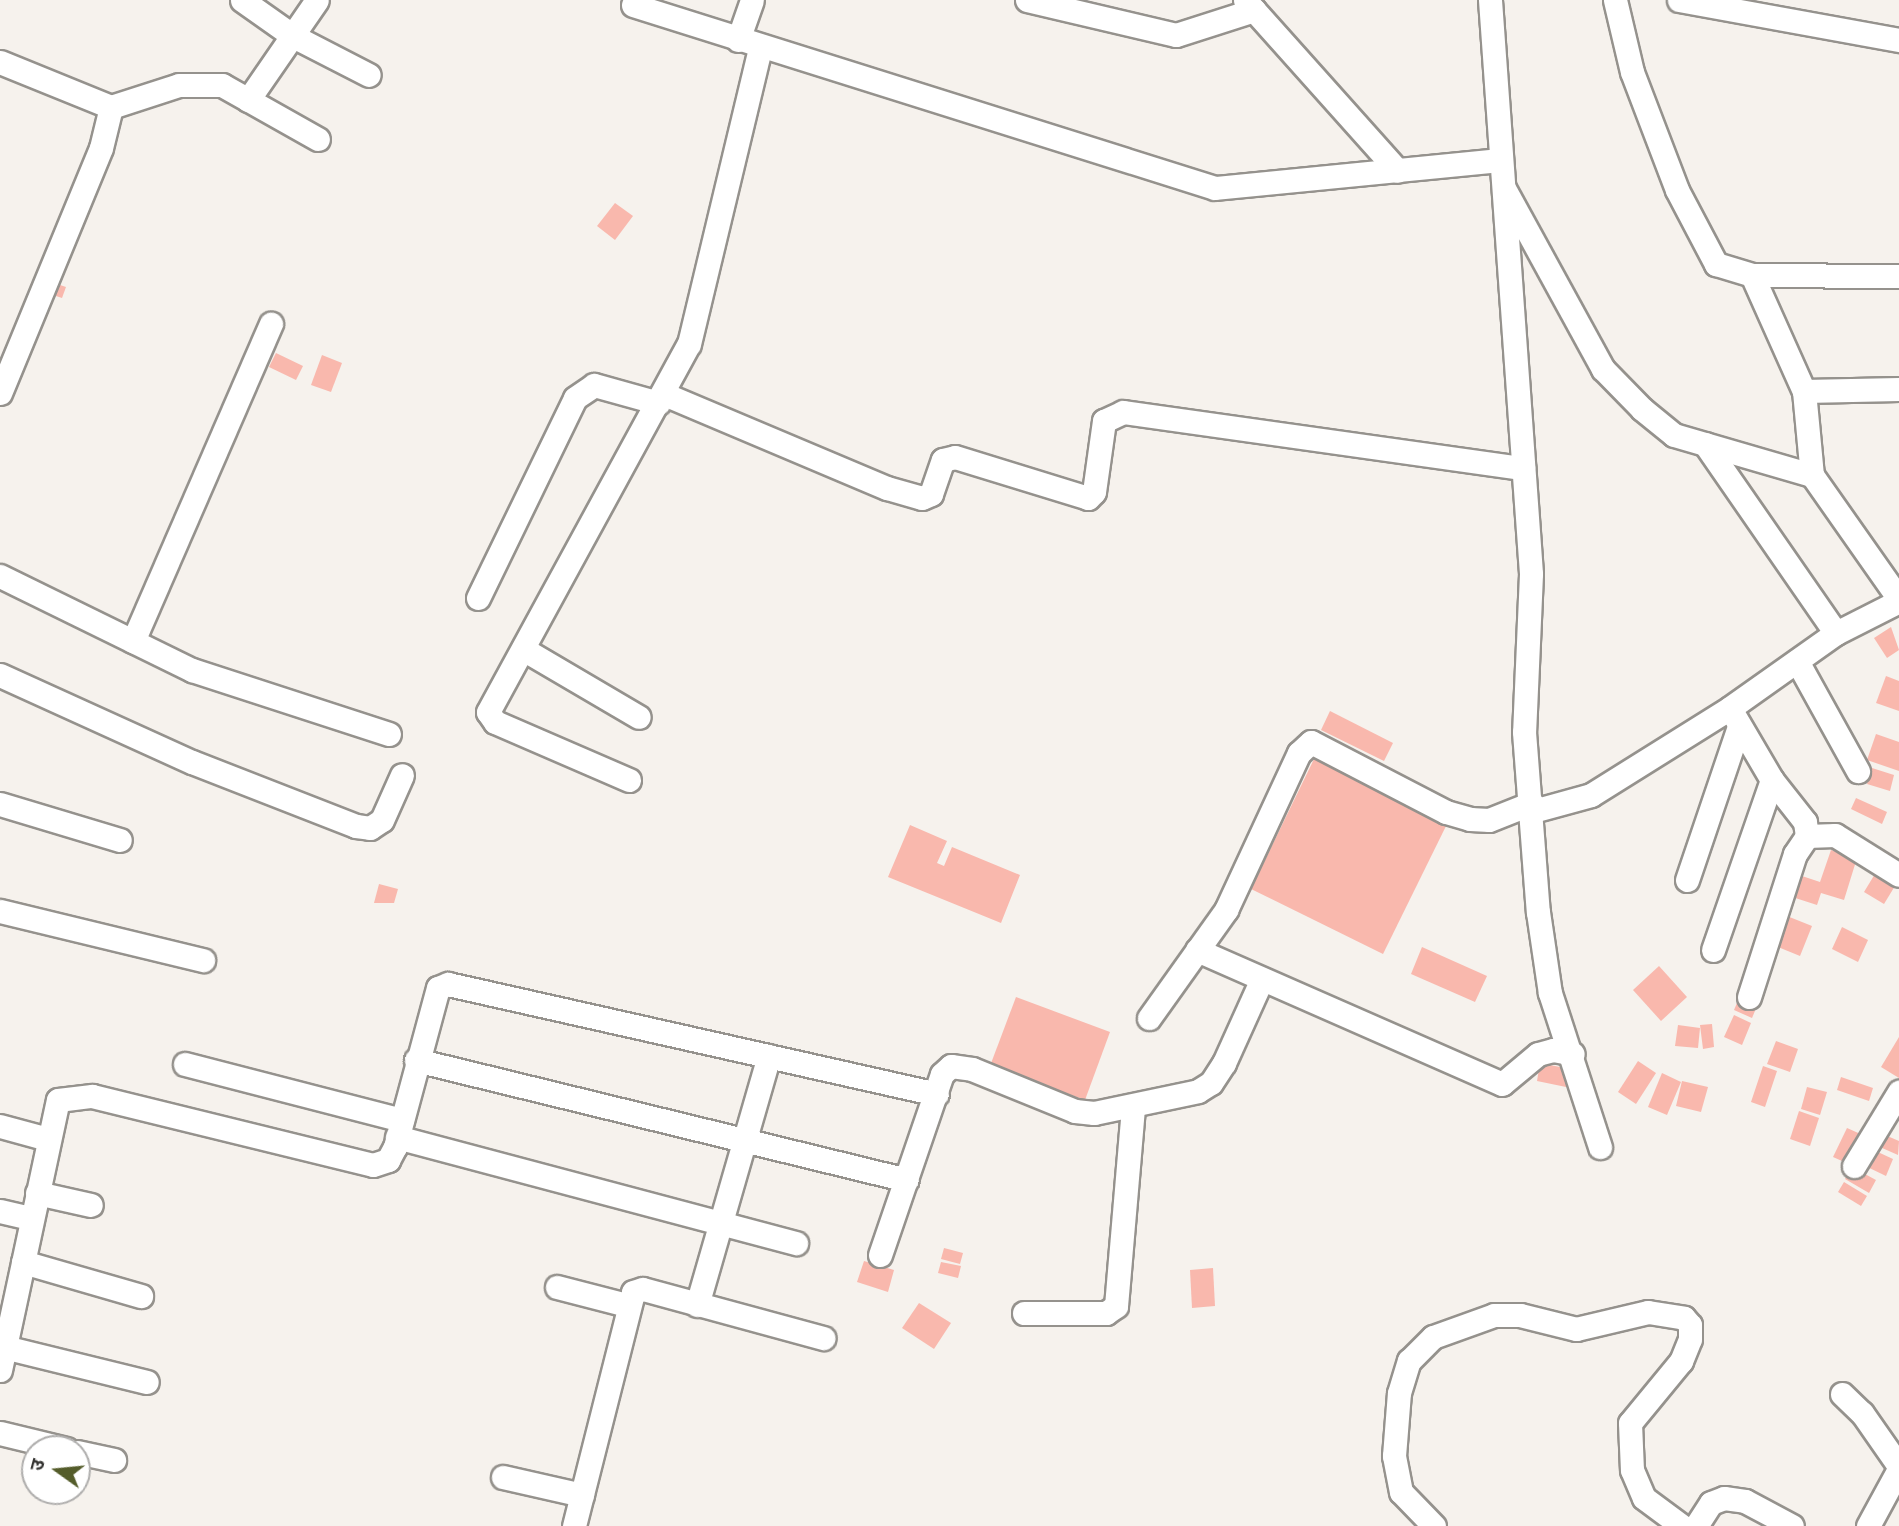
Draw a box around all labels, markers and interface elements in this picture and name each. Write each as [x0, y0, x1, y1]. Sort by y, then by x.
north arrow [21, 1435, 91, 1505]
text: उ [25, 1457, 50, 1473]

